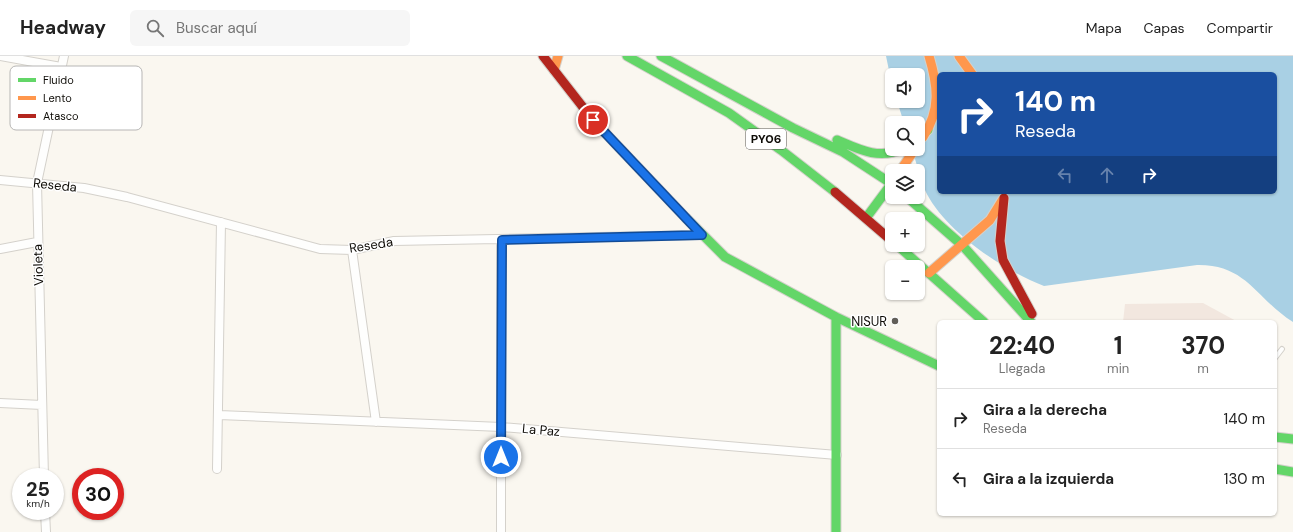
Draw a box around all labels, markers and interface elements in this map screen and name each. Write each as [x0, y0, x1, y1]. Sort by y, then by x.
search box [130, 10, 410, 46]
text: Headway [20, 15, 106, 40]
icon: search [144, 17, 166, 39]
text: Buscar aquí [176, 18, 257, 38]
text: Mapa [1086, 19, 1122, 37]
text: Capas [1144, 19, 1185, 37]
text: Compartir [1207, 19, 1273, 37]
legend [10, 66, 142, 130]
map controls [885, 68, 925, 300]
button: sound [885, 68, 925, 108]
text: Fluido [43, 73, 74, 87]
text: 140 m [1015, 83, 1096, 120]
icon: right [949, 88, 1001, 140]
text: Lento [43, 91, 72, 105]
pin [576, 103, 610, 137]
text: Atasco [43, 109, 78, 123]
icon: arrive [582, 109, 604, 131]
button: search [885, 116, 925, 156]
text: Reseda [1015, 119, 1076, 143]
road number: PY06 [746, 129, 786, 149]
button: layers [885, 164, 925, 204]
icon: left [1054, 164, 1076, 186]
icon: ahead [1096, 164, 1118, 186]
icon: right [1138, 164, 1160, 186]
street label: Reseda [32, 174, 78, 196]
button: + [885, 212, 925, 252]
street label: Reseda [348, 233, 394, 257]
street label: Violeta [29, 244, 47, 286]
button: − [885, 260, 925, 300]
place label: NISUR [851, 313, 887, 330]
marker: NISUR [890, 316, 900, 326]
text: 22:40 [989, 330, 1055, 361]
text: 1 [1114, 330, 1123, 361]
text: 370 [1181, 330, 1225, 361]
text: Llegada [999, 360, 1045, 377]
text: min [1107, 360, 1129, 377]
text: m [1197, 360, 1209, 377]
text: Gira a la derecha [983, 400, 1107, 420]
icon: right [949, 408, 971, 430]
text: 140 m [1224, 409, 1265, 429]
street label: La Paz [522, 420, 561, 440]
text: Reseda [983, 420, 1027, 437]
position arrow [480, 436, 522, 478]
speed limit sign: 30 [72, 468, 124, 520]
icon: left [949, 468, 971, 490]
text: Gira a la izquierda [983, 469, 1114, 489]
text: 130 m [1224, 469, 1265, 489]
text: 25 [26, 476, 50, 502]
text: km/h [26, 497, 50, 510]

